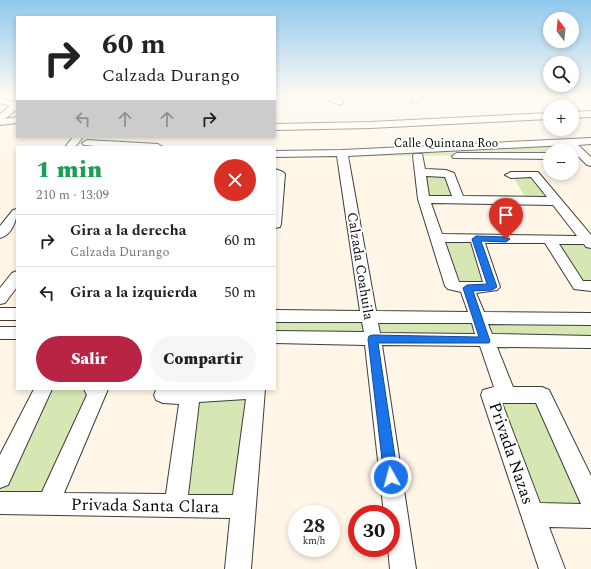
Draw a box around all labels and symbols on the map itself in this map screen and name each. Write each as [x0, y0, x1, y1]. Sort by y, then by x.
north arrow [543, 12, 579, 48]
street label: Calle Quintana Roo [394, 134, 498, 153]
pin [489, 198, 523, 239]
street label: Calzada Coahuila [342, 211, 379, 322]
street label: Privada Nazas [481, 399, 541, 508]
position arrow [370, 456, 412, 498]
street label: Privada Santa Clara [71, 492, 220, 520]
speed limit sign: 30 [348, 505, 400, 557]

